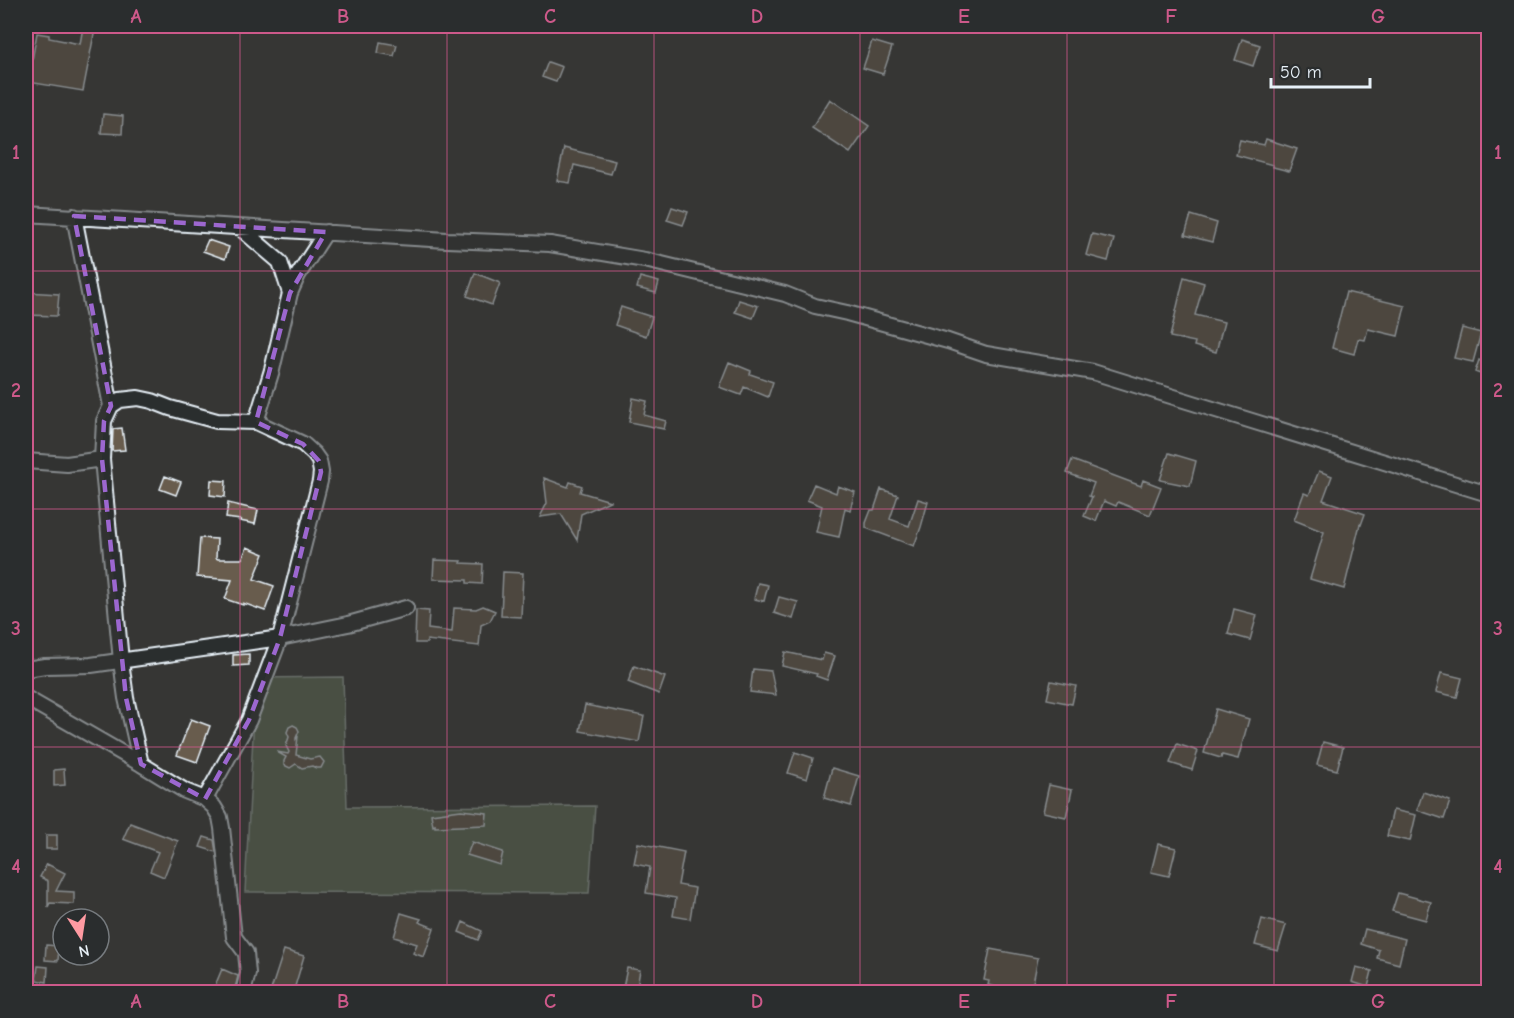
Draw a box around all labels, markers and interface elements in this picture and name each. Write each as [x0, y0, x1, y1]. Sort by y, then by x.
text: A [130, 5, 142, 28]
text: B [337, 5, 349, 28]
text: C [544, 5, 556, 28]
text: D [751, 5, 763, 28]
text: E [958, 5, 970, 28]
text: F [1165, 5, 1177, 28]
text: G [1371, 5, 1385, 28]
scale bar [1271, 51, 1370, 89]
text: 50 m [1280, 62, 1322, 83]
text: 1 [12, 141, 20, 164]
text: 1 [1494, 141, 1502, 164]
text: 2 [11, 379, 21, 402]
text: 2 [1493, 379, 1503, 402]
text: 3 [11, 617, 21, 640]
text: 3 [1493, 617, 1503, 640]
text: 4 [11, 855, 21, 878]
text: 4 [1493, 855, 1503, 878]
north arrow [51, 907, 111, 967]
text: N [77, 941, 91, 961]
text: A [130, 990, 142, 1013]
text: B [337, 990, 349, 1013]
text: C [544, 990, 556, 1013]
text: D [751, 990, 763, 1013]
text: E [958, 990, 970, 1013]
text: F [1165, 990, 1177, 1013]
text: G [1371, 990, 1385, 1013]

